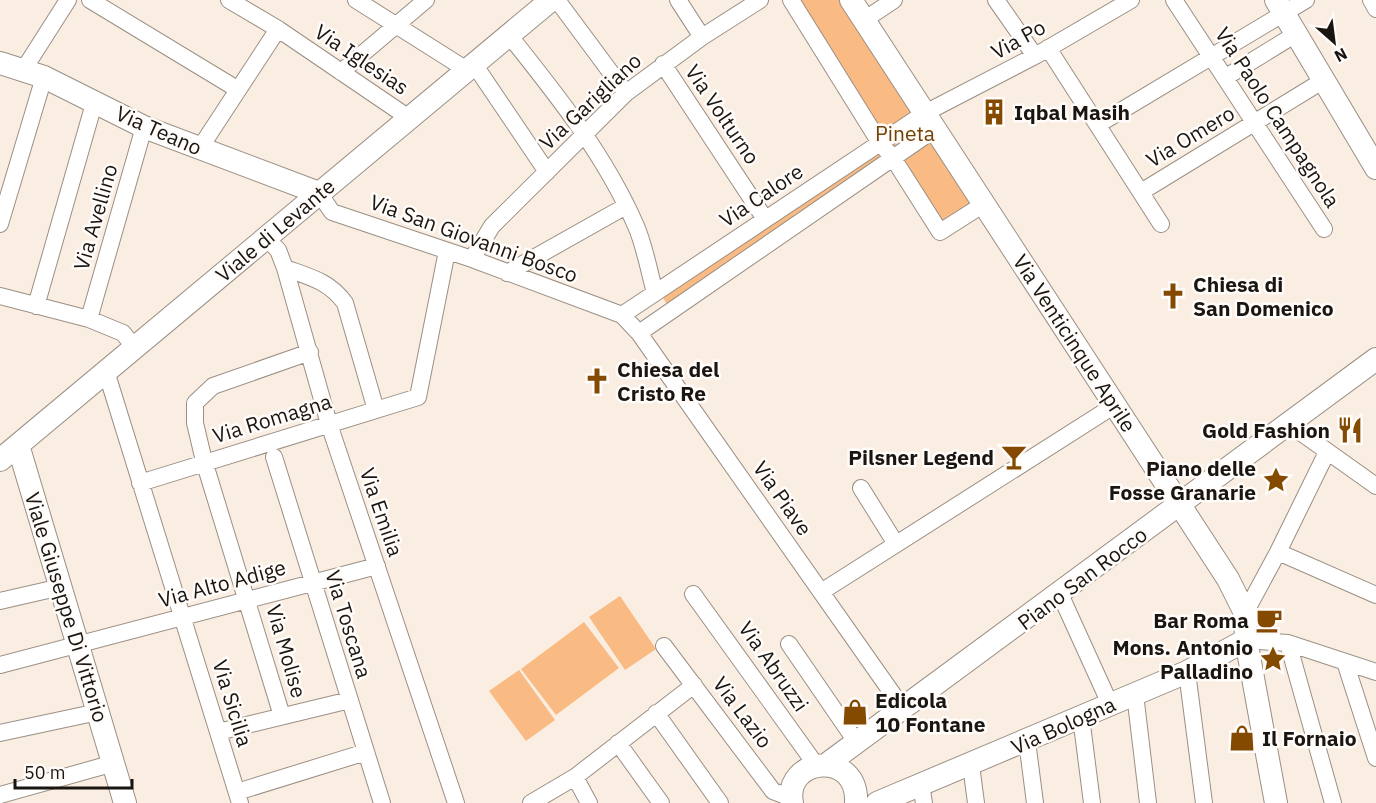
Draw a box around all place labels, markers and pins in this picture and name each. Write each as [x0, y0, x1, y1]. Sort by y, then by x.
building icon: Iqbal Masih [979, 97, 1009, 127]
place label: Iqbal Masih [1014, 98, 1130, 126]
place label: Chiesa di San Domenico [1193, 270, 1334, 322]
church icon: Chiesa di San Domenico [1158, 281, 1188, 311]
place label: Chiesa del Cristo Re [617, 355, 719, 407]
church icon: Chiesa del Cristo Re [582, 366, 612, 396]
restaurant icon: Gold Fashion [1335, 415, 1365, 445]
place label: Gold Fashion [1202, 416, 1330, 444]
bar icon: Pilsner Legend [999, 442, 1029, 472]
place label: Pilsner Legend [848, 443, 994, 471]
place label: Piano delle Fosse Granarie [1109, 454, 1256, 506]
place icon: Piano delle Fosse Granarie [1261, 465, 1291, 495]
cafe icon: Bar Roma [1254, 605, 1284, 635]
place label: Bar Roma [1153, 606, 1249, 634]
place label: Mons. Antonio Palladino [1112, 633, 1253, 685]
place icon: Mons. Antonio Palladino [1258, 644, 1288, 674]
place label: Edicola 10 Fontane [875, 686, 986, 738]
shop icon: Edicola 10 Fontane [840, 697, 870, 727]
shop icon: Il Fornaio [1227, 723, 1257, 753]
place label: Il Fornaio [1262, 724, 1357, 752]

